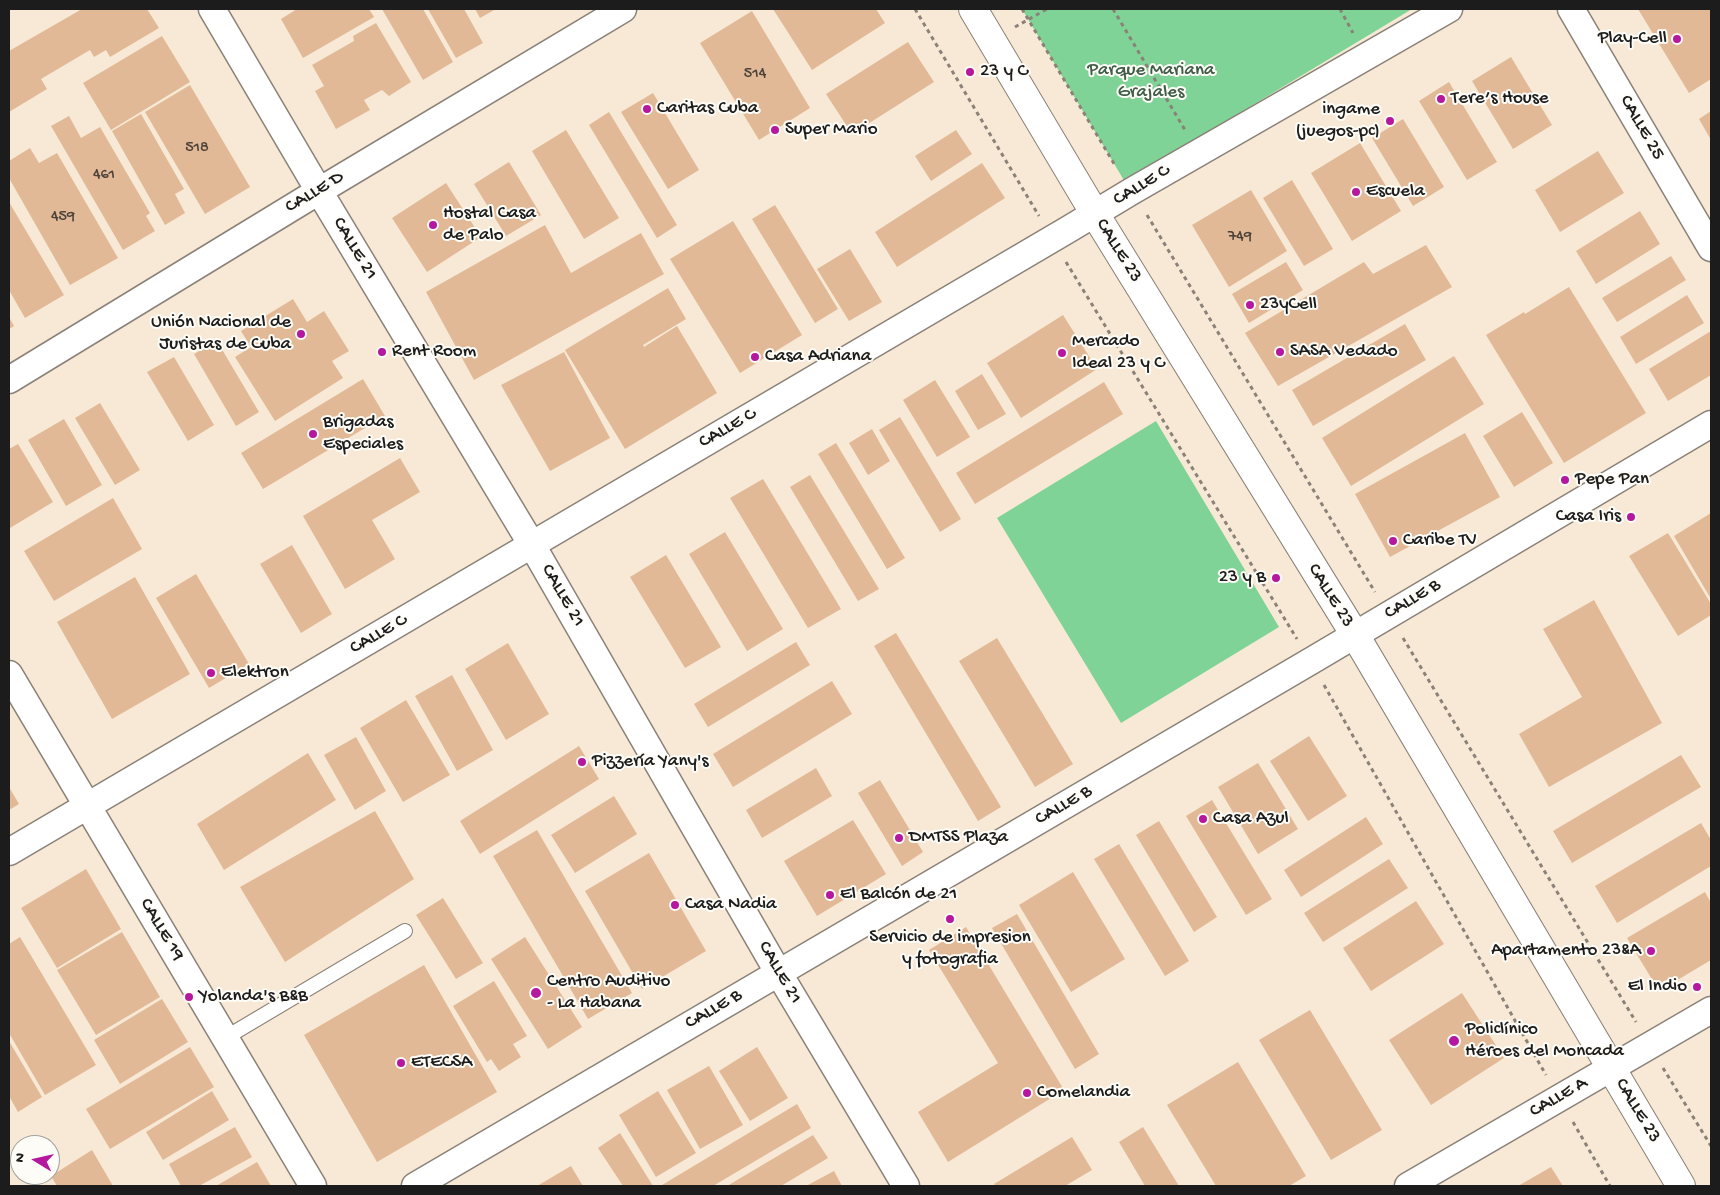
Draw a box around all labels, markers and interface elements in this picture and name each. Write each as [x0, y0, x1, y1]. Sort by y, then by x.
place label: Play-Cell [1598, 28, 1667, 50]
marker: Play-Cell [1671, 33, 1683, 45]
park label: Parque Mariana Grajales [1087, 60, 1215, 104]
place label: 23 y C [980, 61, 1028, 83]
house number: 514 [744, 65, 766, 85]
marker: 23 y C [964, 66, 976, 78]
place label: Tere’s House [1451, 88, 1549, 110]
street label: CALLE 25 [1613, 92, 1669, 164]
marker: Tere’s House [1435, 93, 1447, 105]
place label: Caritas Cuba [657, 98, 758, 120]
place label: ingame (juegos-pc) [1296, 99, 1380, 143]
marker: Caritas Cuba [641, 103, 653, 115]
marker: ingame (juegos-pc) [1384, 115, 1396, 127]
place label: Super Mario [785, 119, 878, 141]
marker: Super Mario [769, 124, 781, 136]
house number: 518 [185, 139, 209, 159]
street label: CALLE C [1110, 160, 1174, 212]
house number: 461 [93, 166, 115, 186]
street label: CALLE D [282, 167, 348, 219]
place label: Escuela [1366, 181, 1425, 203]
marker: Escuela [1350, 186, 1362, 198]
place label: Hostal Casa de Palo [443, 203, 536, 247]
house number: 459 [51, 208, 75, 228]
street label: CALLE 21 [327, 214, 381, 284]
street label: CALLE 23 [1090, 215, 1146, 287]
marker: Hostal Casa de Palo [427, 219, 439, 231]
house number: 749 [1228, 228, 1252, 248]
place label: 23yCell [1260, 294, 1317, 316]
marker: 23yCell [1244, 299, 1256, 311]
place label: Unión Nacional de Juristas de Cuba [151, 312, 291, 356]
marker: Unión Nacional de Juristas de Cuba [295, 328, 307, 340]
place label: Mercado Ideal 23 y C [1072, 331, 1165, 375]
place label: Rent Room [392, 341, 476, 363]
place label: SASA Vedado [1290, 341, 1398, 363]
marker: Rent Room [376, 346, 388, 358]
place label: Casa Adriana [765, 346, 871, 368]
marker: SASA Vedado [1274, 346, 1286, 358]
marker: Mercado Ideal 23 y C [1056, 347, 1068, 359]
marker: Casa Adriana [749, 351, 761, 363]
street label: CALLE C [695, 404, 761, 454]
place label: Brigadas Especiales [323, 412, 403, 456]
marker: Brigadas Especiales [307, 428, 319, 440]
place label: Pepe Pan [1575, 469, 1649, 491]
marker: Pepe Pan [1559, 474, 1571, 486]
place label: Casa Iris [1556, 506, 1621, 528]
marker: Casa Iris [1625, 511, 1637, 523]
place label: Caribe TV [1403, 530, 1477, 552]
marker: Caribe TV [1387, 535, 1399, 547]
street label: CALLE 23 [1302, 560, 1358, 632]
street label: CALLE 21 [535, 561, 589, 631]
place label: 23 y B [1219, 567, 1266, 589]
marker: 23 y B [1270, 572, 1282, 584]
street label: CALLE B [1381, 574, 1445, 626]
street label: CALLE C [346, 610, 412, 660]
place label: Elektron [221, 662, 289, 684]
marker: Elektron [205, 667, 217, 679]
place label: Pizzería Yany's [592, 751, 709, 773]
marker: Pizzería Yany's [576, 756, 588, 768]
street label: CALLE B [1032, 781, 1096, 831]
place label: Casa Azul [1213, 808, 1289, 830]
marker: Casa Azul [1197, 813, 1209, 825]
place label: DMTSS Plaza [909, 827, 1008, 849]
marker: DMTSS Plaza [893, 832, 905, 844]
place label: El Balcón de 21 [840, 884, 957, 906]
marker: El Balcón de 21 [824, 889, 836, 901]
place label: Casa Nadia [685, 894, 777, 916]
street label: CALLE 19 [133, 895, 189, 965]
marker: Casa Nadia [669, 899, 681, 911]
marker: Servicio de impresion y fotografia [944, 913, 956, 925]
place label: Servicio de impresion y fotografia [869, 927, 1031, 971]
street label: CALLE 21 [752, 938, 806, 1008]
place label: Apartamento 23&A [1491, 940, 1641, 962]
marker: Apartamento 23&A [1645, 945, 1657, 957]
place label: Centro Auditivo - La Habana [547, 971, 670, 1015]
place label: El Indio [1628, 976, 1687, 998]
marker: El Indio [1691, 981, 1703, 993]
street label: CALLE B [682, 985, 746, 1035]
place label: Yolanda's B&B [199, 986, 308, 1008]
marker: Centro Auditivo - La Habana [529, 986, 543, 1000]
marker: Yolanda's B&B [183, 991, 195, 1003]
place label: Policlínico Héroes del Moncada [1465, 1019, 1624, 1063]
marker: Policlínico Héroes del Moncada [1447, 1034, 1461, 1048]
place label: ETECSA [411, 1052, 472, 1074]
marker: ETECSA [395, 1057, 407, 1069]
street label: CALLE A [1526, 1072, 1592, 1124]
street label: CALLE 23 [1609, 1075, 1665, 1147]
place label: Comelandia [1037, 1082, 1130, 1104]
marker: Comelandia [1021, 1087, 1033, 1099]
north arrow [10, 1135, 60, 1185]
text: N [12, 1152, 30, 1164]

